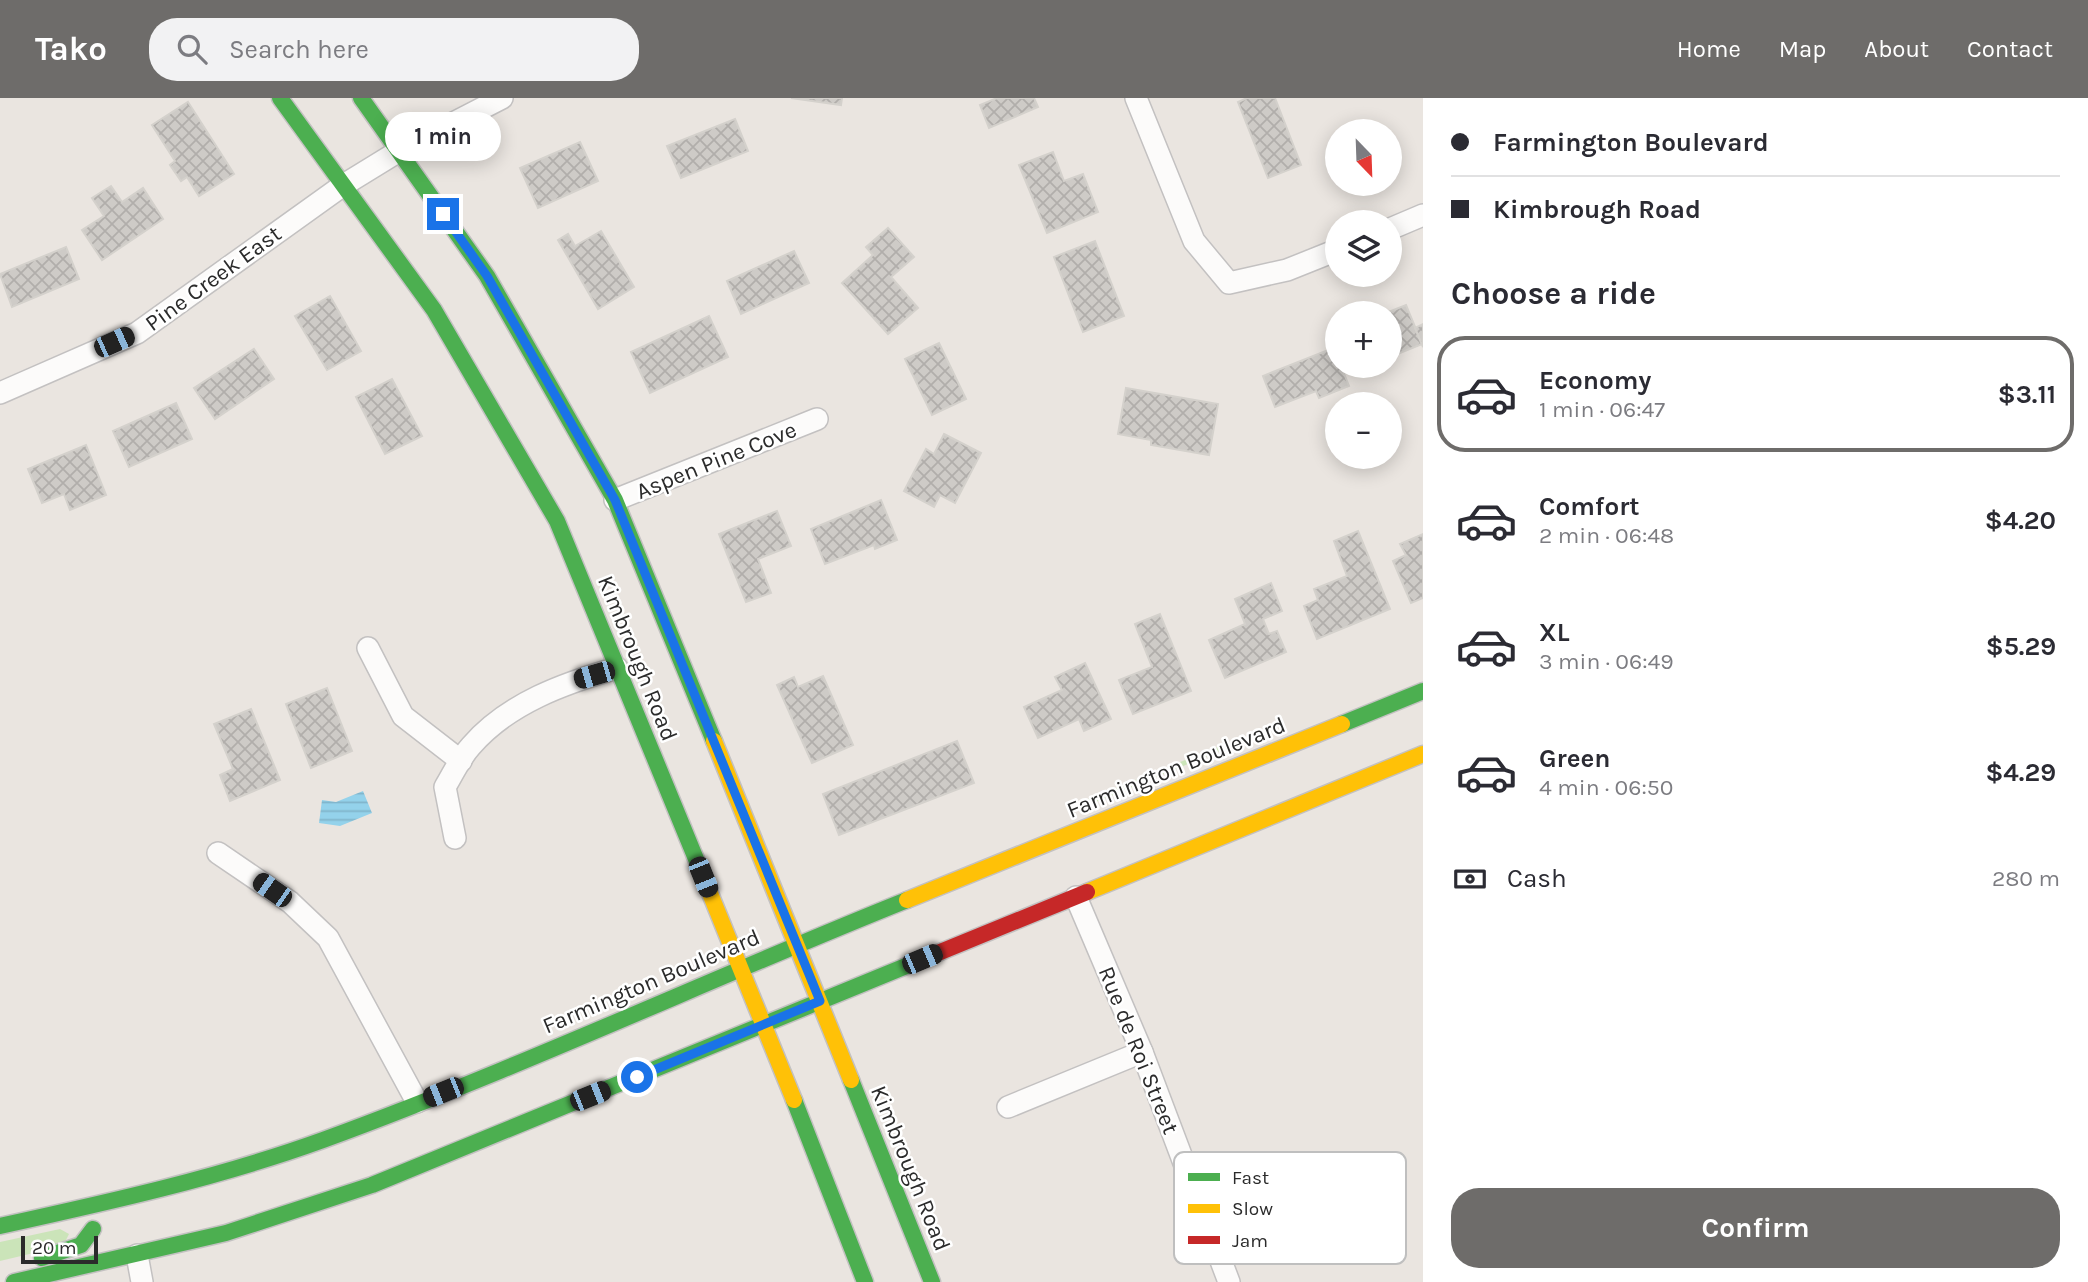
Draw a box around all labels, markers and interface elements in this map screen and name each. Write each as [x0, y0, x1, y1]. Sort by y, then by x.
search box [149, 18, 639, 81]
text: Tako [35, 30, 107, 68]
icon: search [173, 30, 211, 68]
text: Search here [229, 34, 369, 65]
text: Home [1677, 35, 1741, 63]
text: Map [1779, 35, 1826, 63]
text: About [1864, 35, 1929, 63]
text: Contact [1967, 35, 2053, 63]
callout: 1 min [385, 113, 501, 162]
north arrow [1325, 119, 1402, 196]
map controls [1325, 119, 1402, 469]
text: 1 min [414, 123, 472, 150]
text: Farmington Boulevard [1493, 127, 1769, 158]
text: Kimbrough Road [1493, 194, 1701, 225]
route end [427, 198, 459, 230]
button: layers [1325, 210, 1402, 287]
street label: Pine Creek East [140, 220, 287, 337]
text: Choose a ride [1451, 275, 1656, 312]
button: + [1325, 301, 1402, 378]
car [91, 324, 138, 360]
icon: car [1455, 363, 1518, 426]
text: Economy [1539, 365, 1651, 396]
text: $3.11 [1998, 379, 2056, 410]
button: − [1325, 392, 1402, 469]
text: 1 min · 06:47 [1539, 396, 1665, 423]
street label: Aspen Pine Cove [632, 416, 800, 505]
icon: car [1455, 489, 1518, 552]
text: Comfort [1539, 491, 1640, 522]
text: $4.20 [1985, 505, 2056, 536]
text: 2 min · 06:48 [1539, 522, 1674, 549]
street label: Kimbrough Road [592, 572, 683, 745]
icon: car [1455, 615, 1518, 678]
text: XL [1539, 617, 1570, 648]
text: $5.29 [1986, 631, 2056, 662]
text: 3 min · 06:49 [1539, 648, 1674, 675]
car [571, 659, 618, 691]
street label: Farmington Boulevard [1063, 711, 1289, 824]
icon: car [1455, 741, 1518, 804]
text: Green [1539, 743, 1611, 774]
text: $4.29 [1985, 757, 2056, 788]
text: 4 min · 06:50 [1539, 774, 1673, 801]
car [686, 854, 721, 900]
icon: cash [1451, 860, 1489, 898]
text: Cash [1507, 863, 1567, 894]
text: 280 m [1992, 865, 2060, 892]
car [249, 869, 296, 911]
street label: Farmington Boulevard [538, 923, 764, 1040]
car [899, 941, 946, 977]
street label: Rue de Roi Street [1093, 962, 1185, 1138]
route start [621, 1061, 653, 1093]
car [420, 1074, 467, 1110]
car [567, 1078, 614, 1114]
street label: Kimbrough Road [865, 1082, 956, 1255]
legend [1174, 1152, 1406, 1264]
text: Fast [1232, 1167, 1269, 1189]
button: Confirm [1451, 1188, 2060, 1268]
text: Slow [1232, 1198, 1273, 1220]
text: Jam [1232, 1230, 1268, 1252]
scale bar [21, 1233, 98, 1265]
text: 20 m [32, 1237, 77, 1259]

